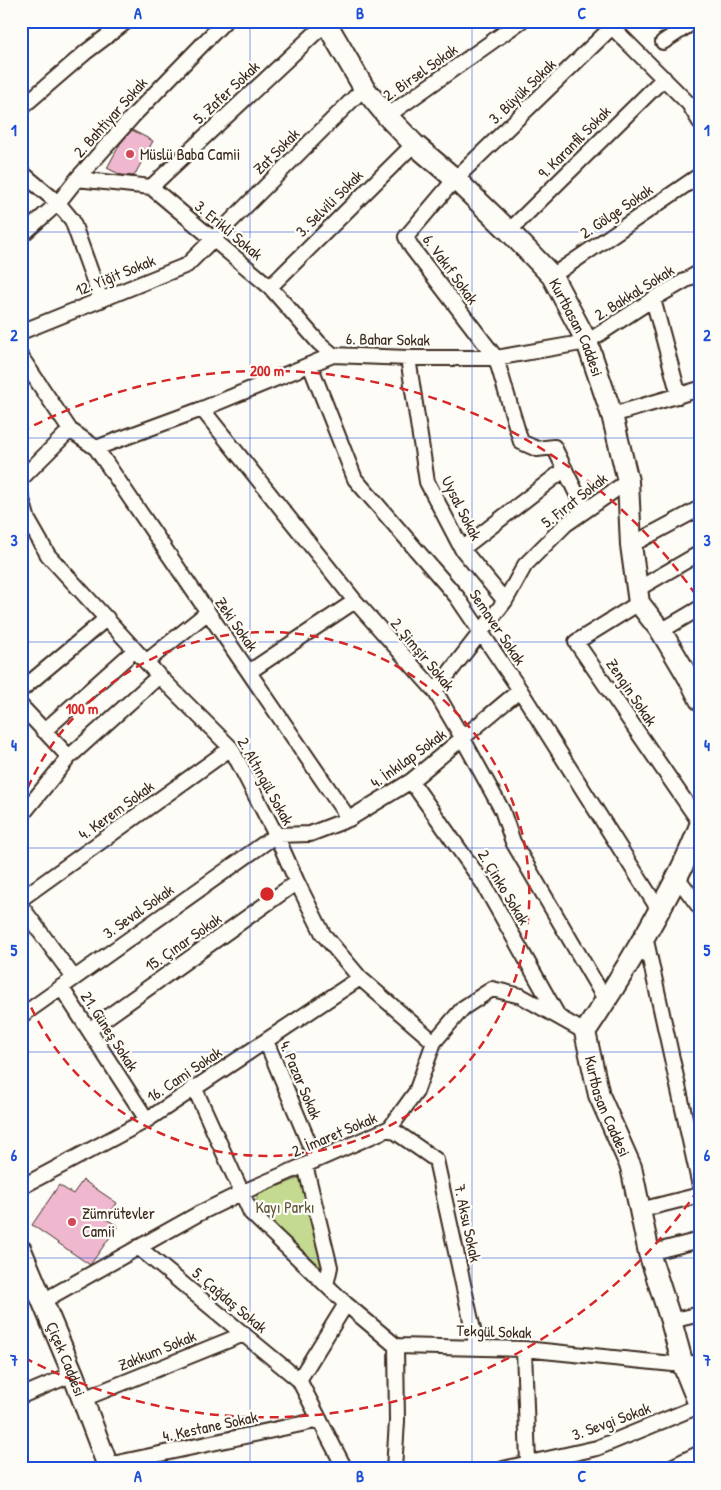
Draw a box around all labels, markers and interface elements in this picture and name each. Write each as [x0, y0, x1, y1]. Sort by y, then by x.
text: A [134, 2, 142, 24]
text: B [356, 2, 364, 24]
text: C [578, 2, 587, 24]
street label: 2. Birsel Sokak [378, 38, 462, 106]
street label: 3. Büyük Sokak [484, 53, 561, 129]
street label: 5. Zafer Sokak [188, 55, 264, 129]
street label: 2. Bahtiyar Sokak [68, 72, 152, 162]
street label: 9. Karanfil Sokak [533, 100, 616, 183]
text: 1 [11, 119, 17, 141]
text: 1 [704, 119, 710, 141]
street label: Zat Sokak [248, 123, 304, 179]
place label: Müslü Baba Camii [140, 143, 240, 165]
marker: Müslü Baba Camii [124, 148, 136, 160]
street label: 3. Selvili Sokak [290, 164, 368, 242]
street label: 2. Gölge Sokak [575, 178, 657, 243]
street label: 3. Erikli Sokak [190, 195, 268, 265]
street label: 6. Vakıf Sokak [418, 229, 484, 309]
street label: 12. Yiğit Sokak [72, 249, 159, 301]
street label: 2. Bakkal Sokak [590, 259, 678, 325]
street label: Kurtbasan Caddesi [544, 274, 609, 379]
text: 2 [10, 324, 18, 346]
text: 2 [703, 324, 711, 346]
street label: 6. Bahar Sokak [346, 327, 431, 351]
text: 200 m [250, 360, 284, 381]
street label: 5. Fırat Sokak [536, 467, 612, 533]
street label: Uysal Sokak [436, 472, 488, 544]
text: 3 [10, 529, 18, 551]
text: 3 [703, 529, 711, 551]
street label: Semaver Sokak [465, 585, 532, 669]
street label: Zeki Sokak [210, 592, 264, 656]
street label: 2. Şimşir Sokak [386, 613, 460, 696]
street label: Zengin Sokak [601, 654, 663, 730]
text: 100 m [66, 698, 98, 719]
street label: 4. İnkılap Sokak [366, 723, 451, 793]
street label: 2. Altıngül Sokak [233, 733, 299, 829]
text: 4 [11, 734, 17, 756]
text: 4 [704, 734, 710, 756]
street label: 4. Kerem Sokak [74, 775, 158, 845]
street label: 2. Çinko Sokak [473, 845, 535, 929]
street label: 3. Seval Sokak [98, 878, 178, 944]
centre of rings [258, 885, 276, 903]
street label: 15. Çınar Sokak [140, 907, 226, 976]
text: 5 [11, 939, 18, 961]
text: 5 [704, 939, 711, 961]
street label: 21. Güneş Sokak [76, 987, 144, 1076]
street label: 4. Pazar Sokak [275, 1037, 328, 1123]
street label: 16. Cami Sokak [142, 1041, 226, 1107]
street label: Kurtbasan Caddesi [580, 1054, 636, 1160]
street label: 2. İmaret Sokak [288, 1106, 380, 1162]
text: 6 [11, 1144, 18, 1166]
text: 6 [704, 1144, 711, 1166]
street label: 7. Aksu Sokak [449, 1182, 487, 1264]
park label: Kayı Parkı [255, 1196, 315, 1218]
place label: Zümrütevler Camii [82, 1202, 155, 1242]
marker: Zümrütevler Camii [66, 1216, 78, 1228]
street label: 5. Çağdaş Sokak [188, 1262, 272, 1338]
street label: Çiçek Caddesi [41, 1318, 91, 1399]
street label: Tekgül Sokak [456, 1319, 532, 1343]
street label: Zakkum Sokak [115, 1324, 199, 1376]
text: 7 [9, 1349, 18, 1371]
text: 7 [702, 1349, 711, 1371]
street label: 3. Sevgi Sokak [569, 1397, 654, 1445]
street label: 4. Kestane Sokak [161, 1405, 260, 1447]
text: A [134, 1465, 142, 1487]
text: B [356, 1465, 364, 1487]
text: C [578, 1465, 587, 1487]

